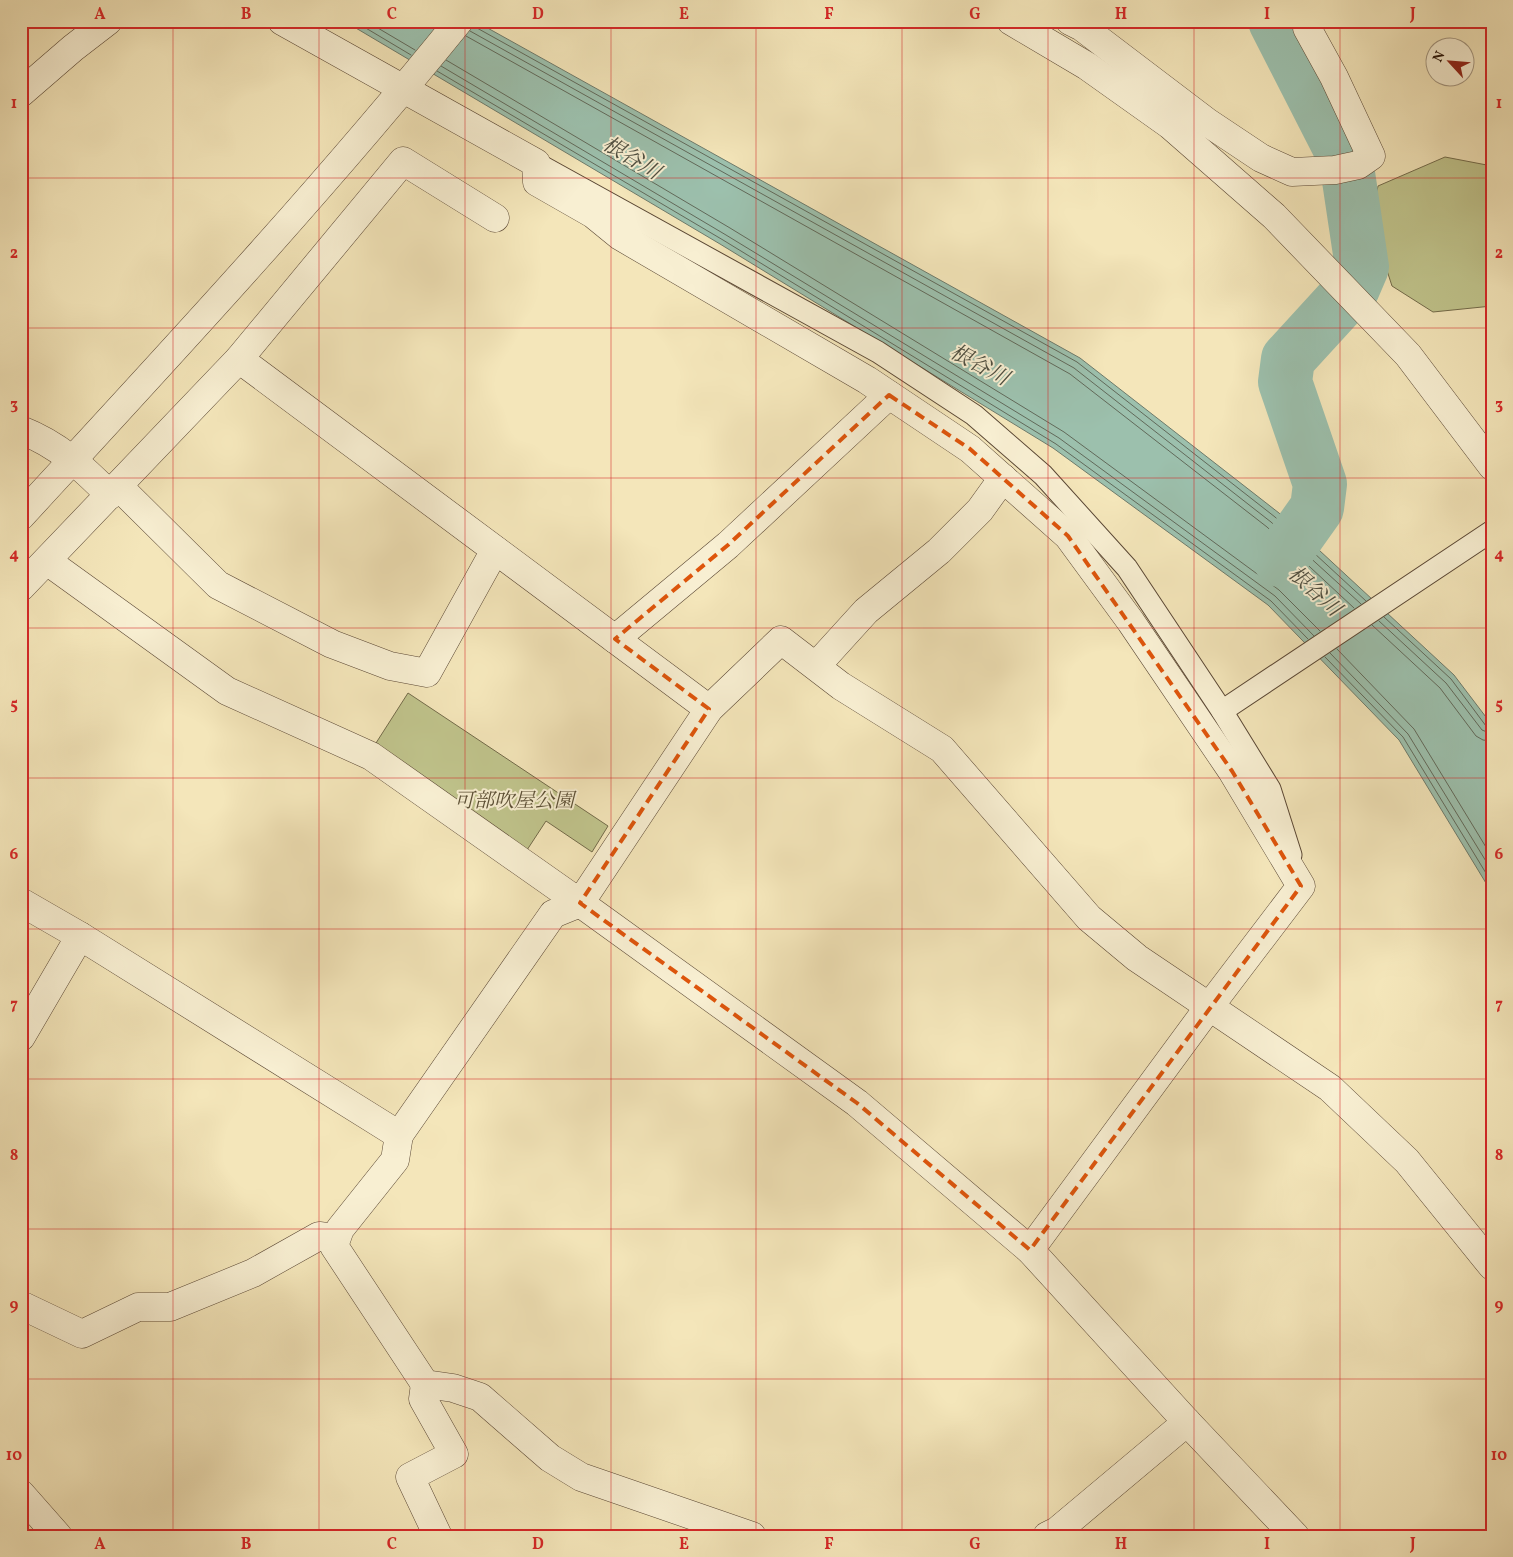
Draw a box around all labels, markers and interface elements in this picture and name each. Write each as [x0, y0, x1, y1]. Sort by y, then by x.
text: A [94, 4, 106, 26]
text: B [241, 4, 252, 26]
text: C [387, 4, 397, 26]
text: D [532, 4, 544, 26]
text: E [679, 4, 689, 26]
text: F [824, 4, 834, 26]
text: G [969, 4, 981, 26]
text: H [1115, 4, 1127, 26]
text: I [1264, 4, 1270, 26]
text: J [1409, 4, 1416, 26]
north arrow [1426, 38, 1476, 88]
text: N [1429, 48, 1450, 66]
text: 1 [11, 93, 17, 115]
text: 1 [1496, 93, 1502, 115]
water label: 根谷川 [597, 130, 667, 189]
text: 2 [10, 243, 18, 265]
text: 2 [1495, 243, 1503, 265]
water label: 根谷川 [944, 338, 1015, 395]
text: 3 [10, 394, 18, 416]
text: 3 [1495, 394, 1503, 416]
text: 4 [9, 544, 19, 566]
text: 4 [1494, 544, 1504, 566]
water label: 根谷川 [1281, 560, 1349, 625]
text: 5 [10, 694, 18, 716]
text: 5 [1495, 694, 1503, 716]
park label: 可部吹屋公園 [454, 788, 577, 816]
text: 6 [10, 844, 19, 866]
text: 6 [1495, 844, 1504, 866]
text: 7 [10, 994, 18, 1016]
text: 7 [1495, 994, 1503, 1016]
text: 8 [10, 1145, 18, 1167]
text: 8 [1495, 1145, 1503, 1167]
text: 9 [10, 1295, 19, 1317]
text: 9 [1495, 1295, 1504, 1317]
text: 10 [6, 1445, 22, 1467]
text: 10 [1491, 1445, 1507, 1467]
text: A [94, 1534, 106, 1556]
text: B [241, 1534, 252, 1556]
text: C [387, 1534, 397, 1556]
text: D [532, 1534, 544, 1556]
text: E [679, 1534, 689, 1556]
text: F [824, 1534, 834, 1556]
text: G [969, 1534, 981, 1556]
text: H [1115, 1534, 1127, 1556]
text: I [1264, 1534, 1270, 1556]
text: J [1409, 1534, 1416, 1556]

